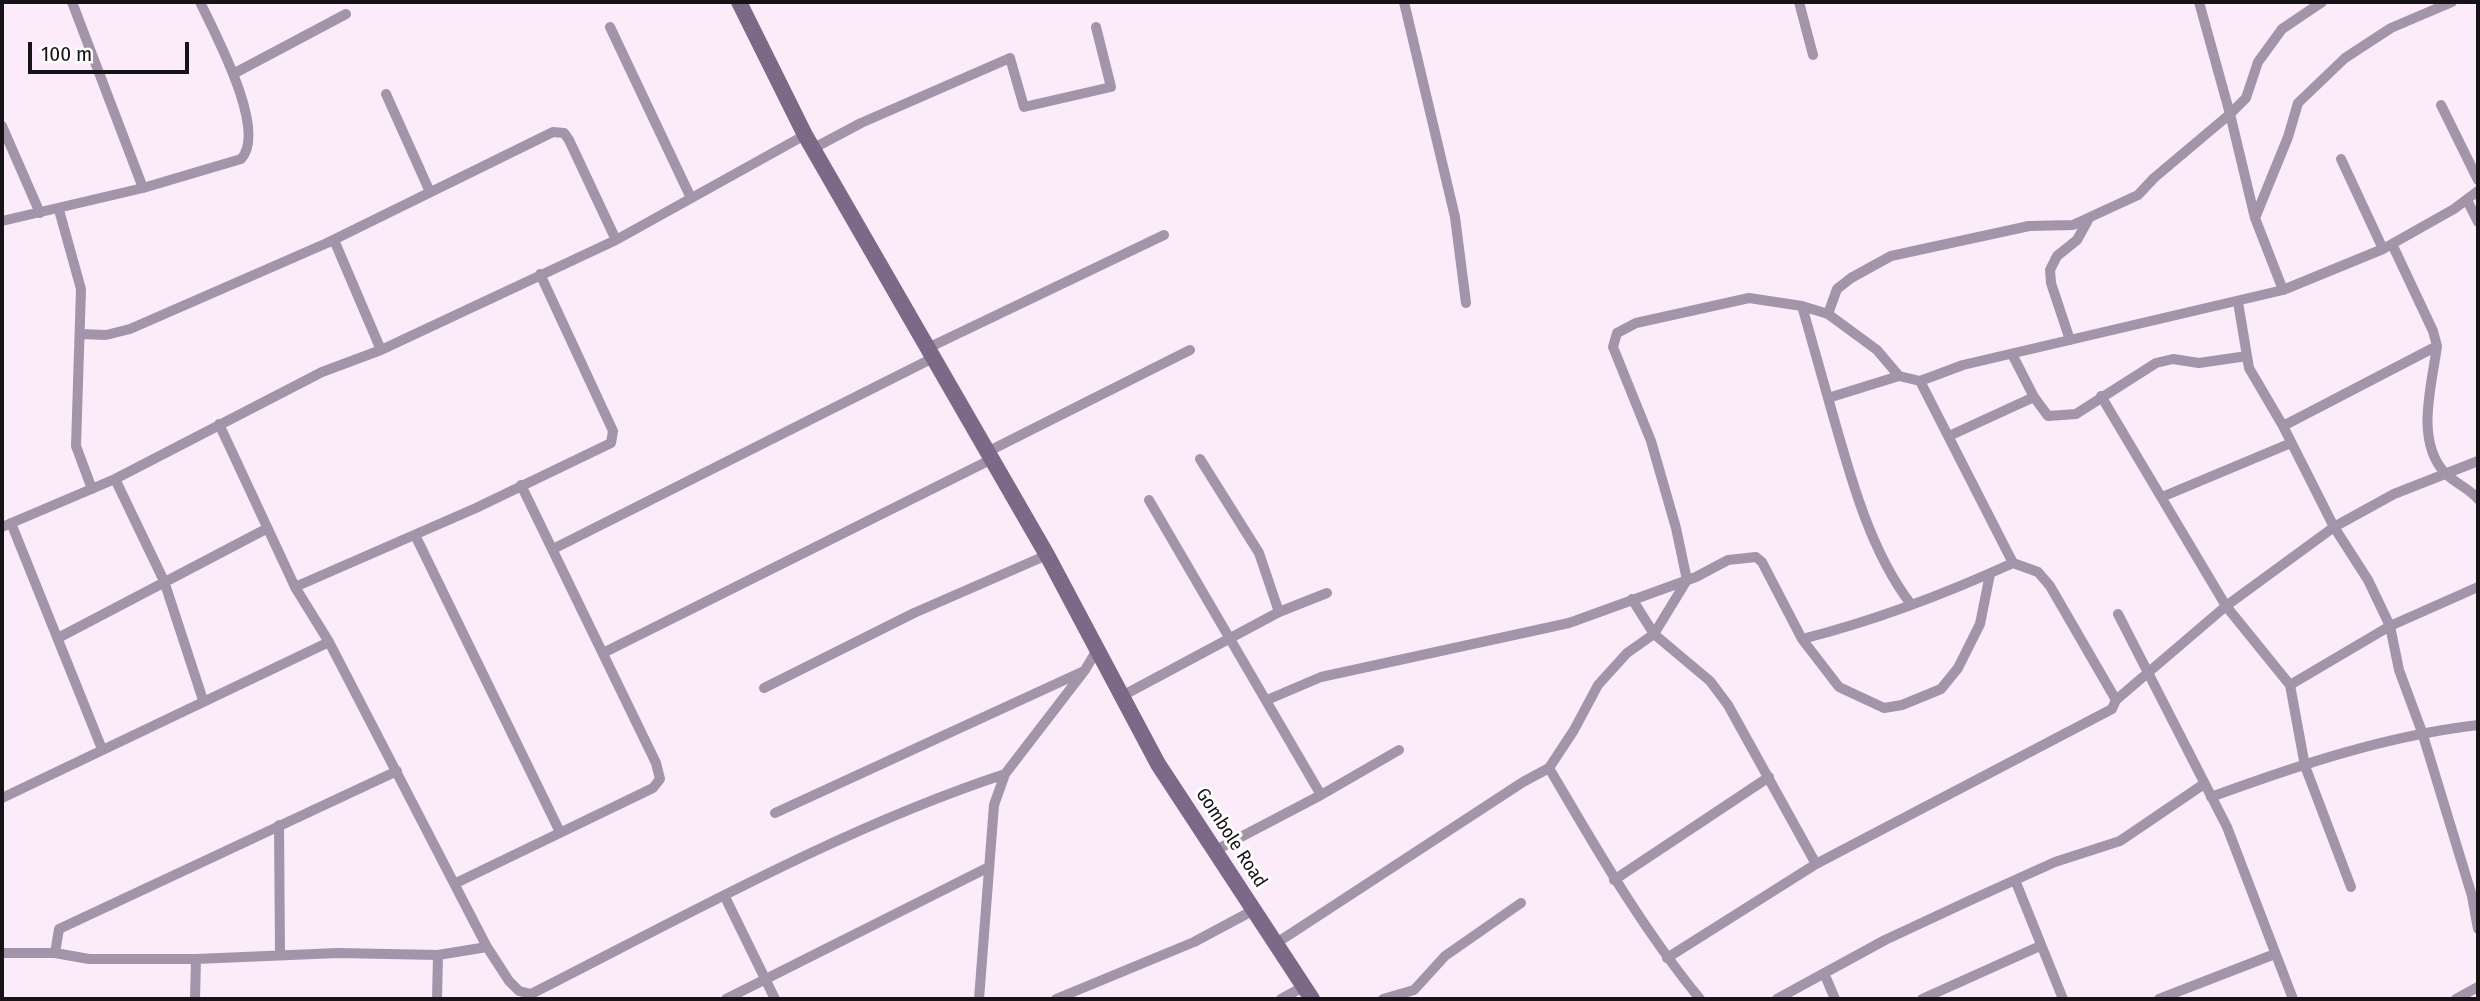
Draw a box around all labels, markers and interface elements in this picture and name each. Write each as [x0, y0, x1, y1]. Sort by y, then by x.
scale bar [32, 28, 192, 72]
text: 100 m [41, 41, 92, 67]
street label: Gombole Road [1190, 784, 1272, 892]

